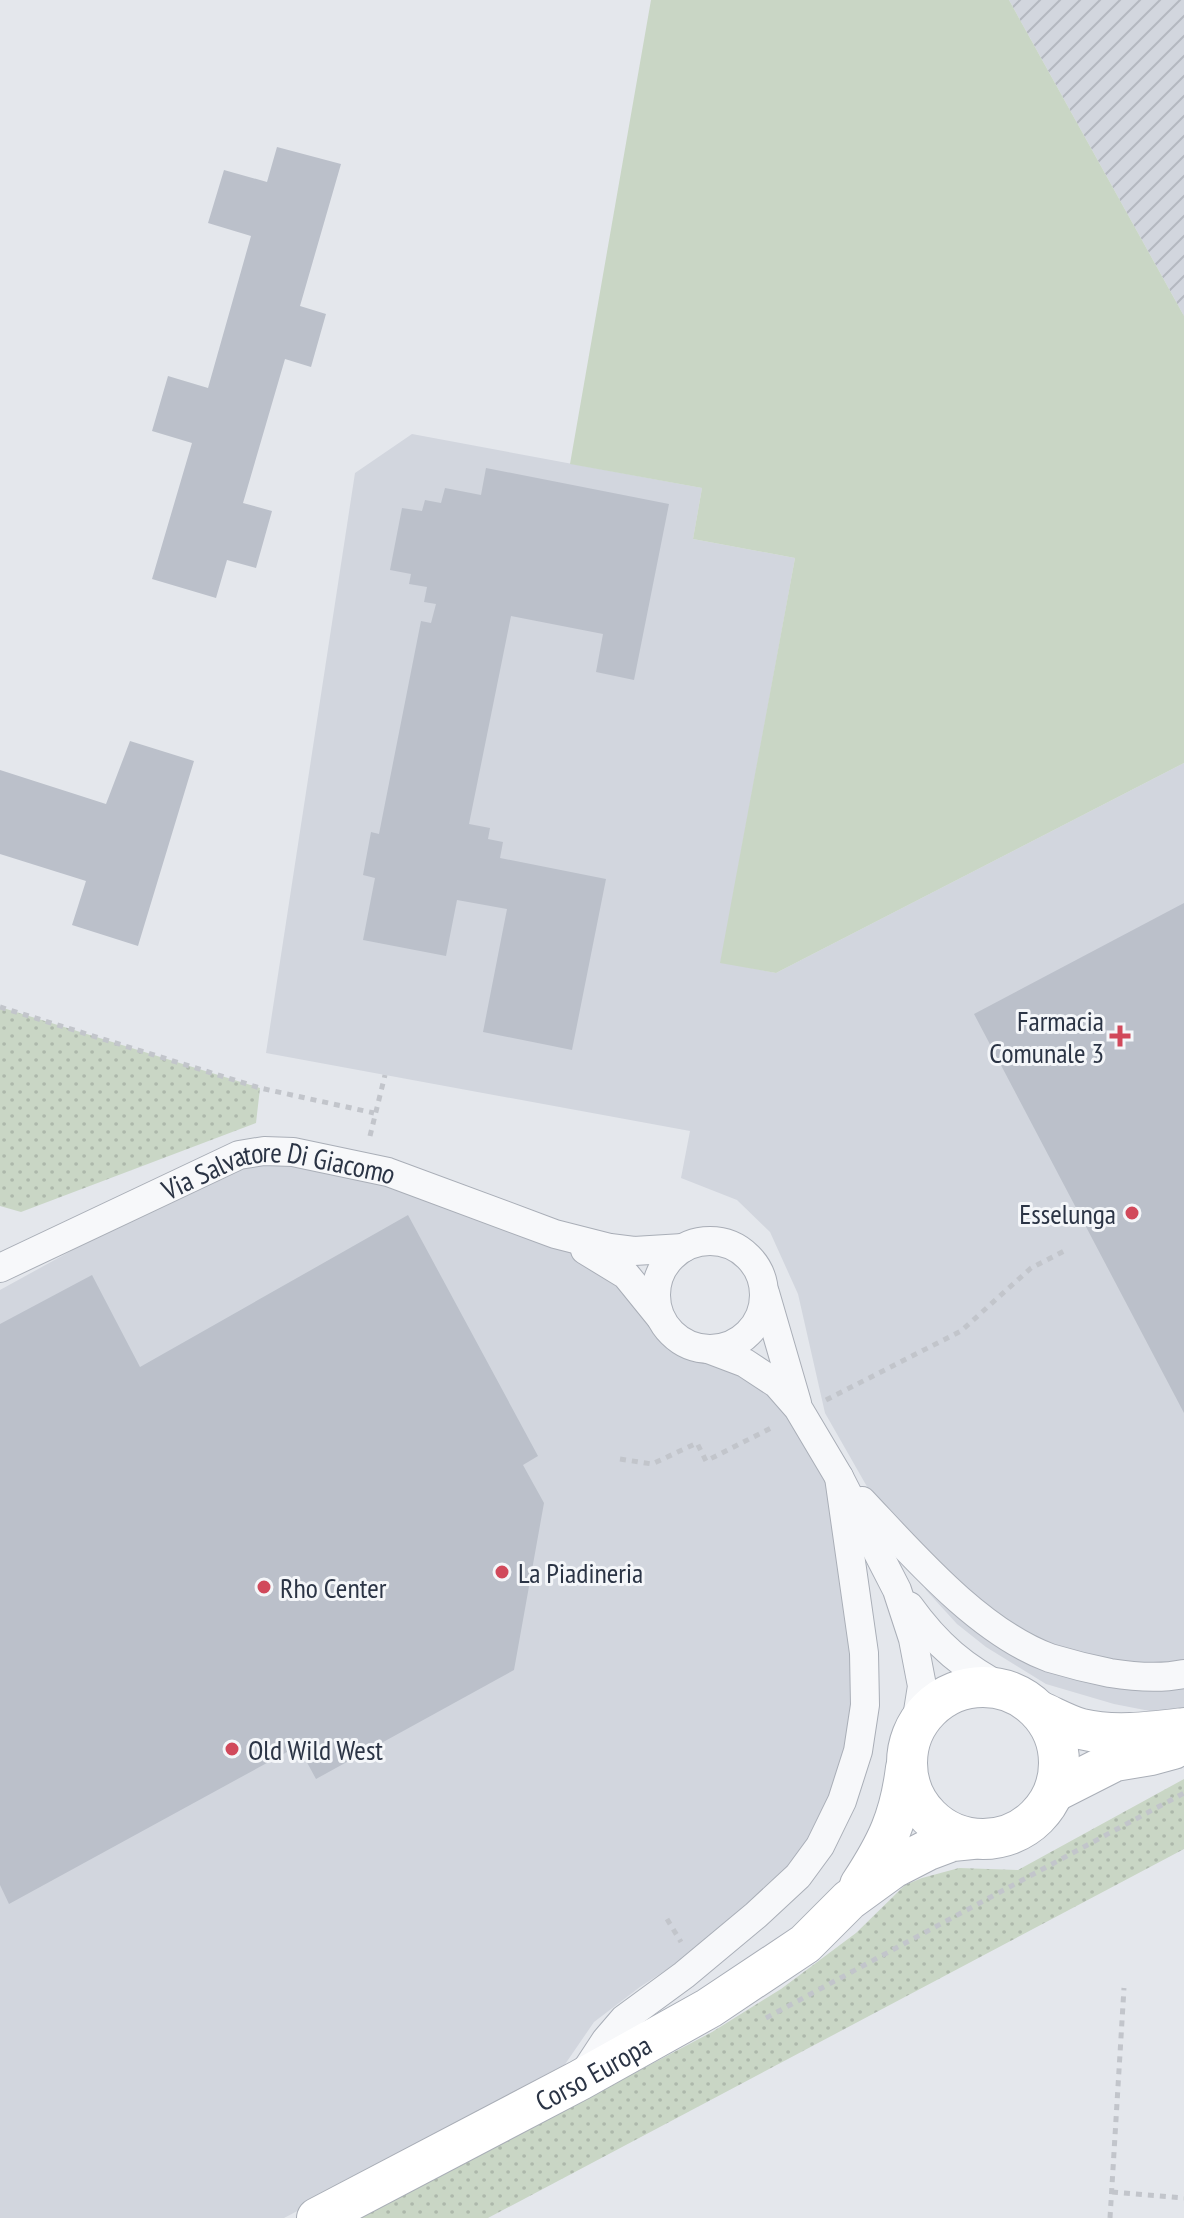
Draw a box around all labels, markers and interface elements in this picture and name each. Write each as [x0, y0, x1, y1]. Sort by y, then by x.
place label: Farmacia Comunale 3 [989, 1002, 1104, 1071]
marker: Farmacia Comunale 3 [1111, 1027, 1129, 1045]
street label: Via Salvatore Di Giacomo [155, 1132, 401, 1208]
place label: Esselunga [1019, 1195, 1116, 1232]
marker: Esselunga [1123, 1204, 1141, 1222]
place label: La Piadineria [518, 1554, 643, 1591]
marker: La Piadineria [493, 1563, 511, 1581]
place label: Rho Center [280, 1569, 387, 1606]
marker: Rho Center [255, 1578, 273, 1596]
place label: Old Wild West [248, 1731, 383, 1768]
marker: Old Wild West [223, 1740, 241, 1758]
street label: Corso Europa [529, 2026, 657, 2119]

